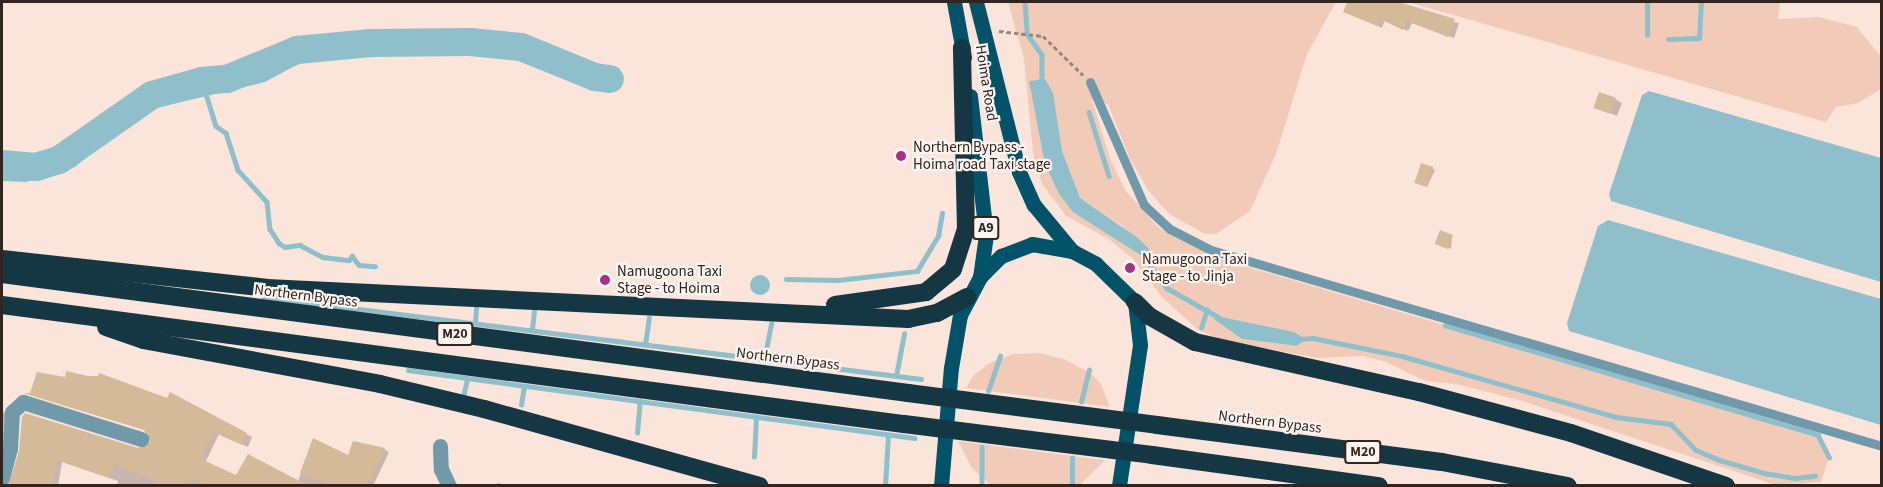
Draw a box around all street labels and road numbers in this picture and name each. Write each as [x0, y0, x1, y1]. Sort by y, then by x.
street label: Hoima Road [971, 44, 1001, 122]
road number: A9 [971, 217, 1001, 239]
street label: Northern Bypass [253, 281, 359, 311]
road number: M20 [436, 323, 474, 345]
street label: Northern Bypass [735, 344, 841, 374]
street label: Northern Bypass [1217, 407, 1323, 437]
road number: M20 [1344, 441, 1382, 463]

